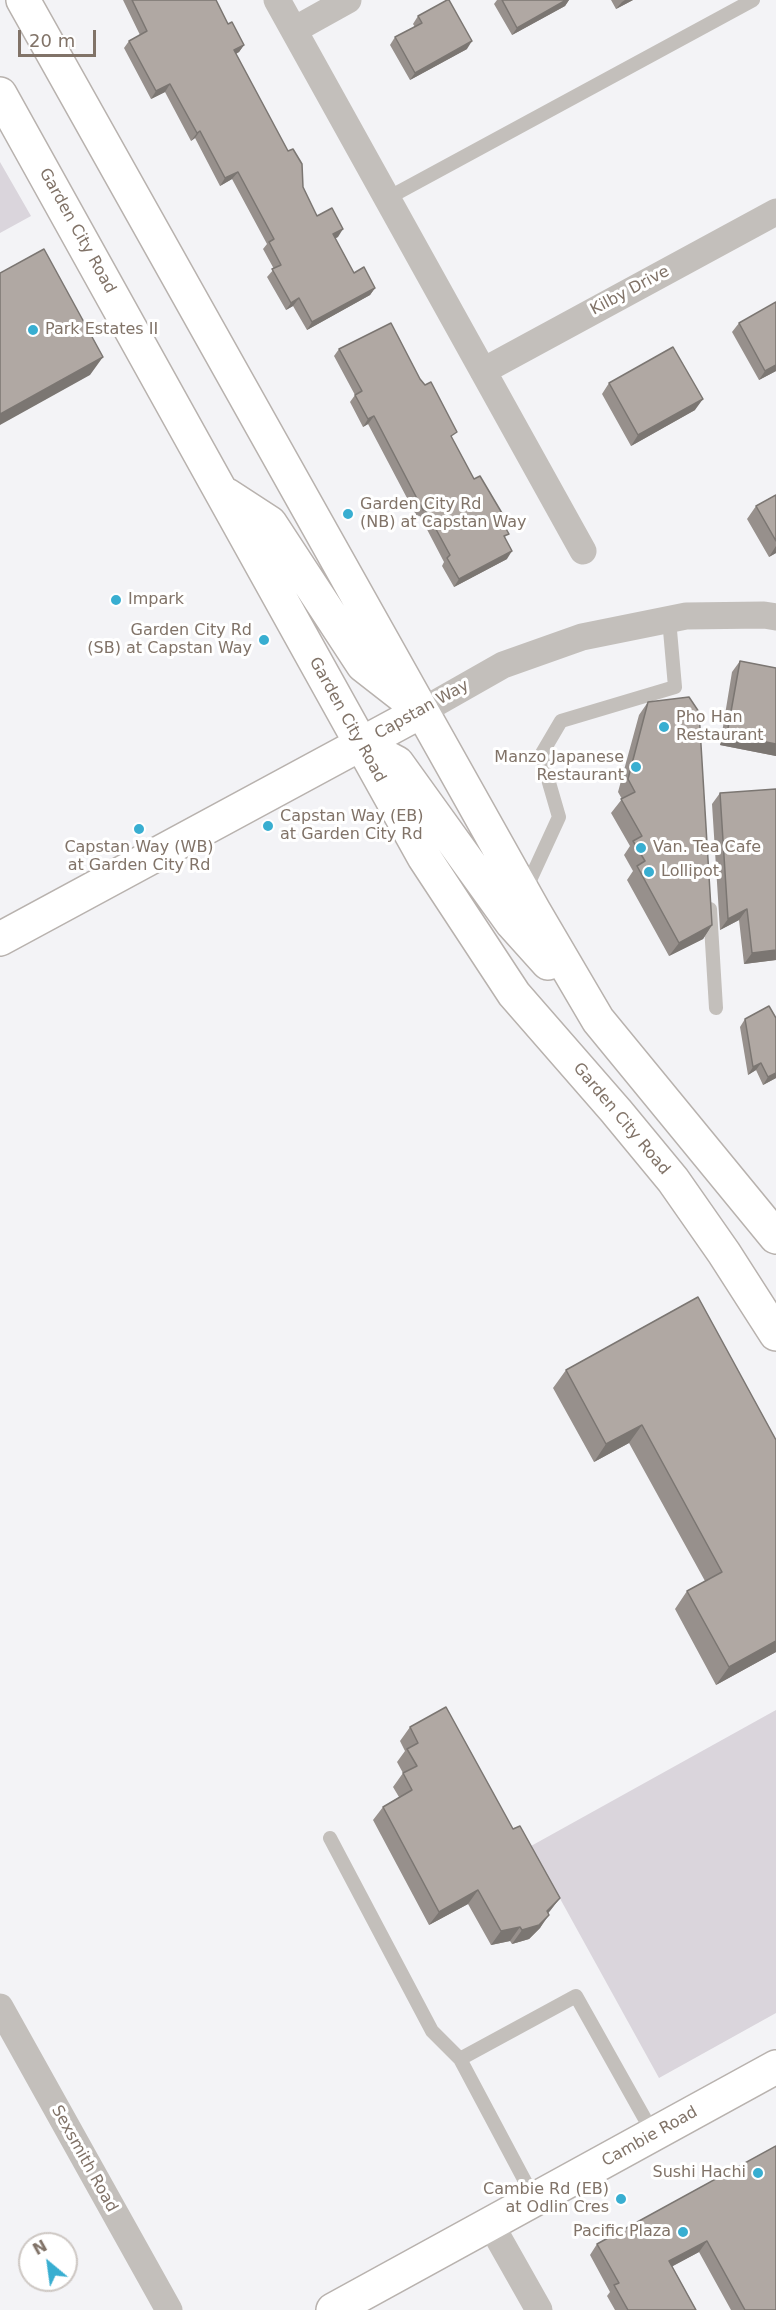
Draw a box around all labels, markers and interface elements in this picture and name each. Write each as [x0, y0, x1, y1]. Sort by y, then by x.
scale bar [21, 18, 99, 56]
text: 20 m [29, 30, 75, 51]
street label: Garden City Road [35, 165, 119, 297]
street label: Kilby Drive [587, 262, 673, 320]
place label: Park Estates II [45, 320, 158, 340]
marker: Park Estates II [26, 323, 40, 337]
place label: Garden City Rd (NB) at Capstan Way [360, 495, 527, 533]
marker: Garden City Rd (NB) at Capstan Way [341, 507, 355, 521]
place label: Impark [128, 590, 184, 610]
marker: Impark [109, 593, 123, 607]
place label: Garden City Rd (SB) at Capstan Way [87, 621, 252, 659]
marker: Garden City Rd (SB) at Capstan Way [257, 633, 271, 647]
street label: Garden City Road [305, 654, 389, 786]
street label: Capstan Way [371, 676, 473, 744]
place label: Pho Han Restaurant [676, 708, 764, 746]
marker: Pho Han Restaurant [657, 720, 671, 734]
place label: Manzo Japanese Restaurant [494, 748, 624, 786]
marker: Manzo Japanese Restaurant [629, 760, 643, 774]
place label: Capstan Way (EB) at Garden City Rd [280, 807, 424, 845]
marker: Capstan Way (EB) at Garden City Rd [261, 819, 275, 833]
marker: Capstan Way (WB) at Garden City Rd [132, 822, 146, 836]
place label: Capstan Way (WB) at Garden City Rd [64, 838, 214, 876]
place label: Van. Tea Cafe [653, 838, 761, 858]
marker: Van. Tea Cafe [634, 841, 648, 855]
place label: Lollipot [661, 862, 719, 882]
marker: Lollipot [642, 865, 656, 879]
street label: Garden City Road [569, 1059, 673, 1179]
street label: Sexsmith Road [47, 2102, 121, 2216]
street label: Cambie Road [599, 2103, 701, 2171]
place label: Sushi Hachi [652, 2163, 746, 2183]
marker: Sushi Hachi [751, 2166, 765, 2180]
place label: Cambie Rd (EB) at Odlin Cres [483, 2180, 609, 2218]
marker: Cambie Rd (EB) at Odlin Cres [614, 2192, 628, 2206]
place label: Pacific Plaza [573, 2222, 671, 2242]
marker: Pacific Plaza [676, 2225, 690, 2239]
north arrow [18, 2232, 78, 2292]
text: N [30, 2236, 50, 2259]

